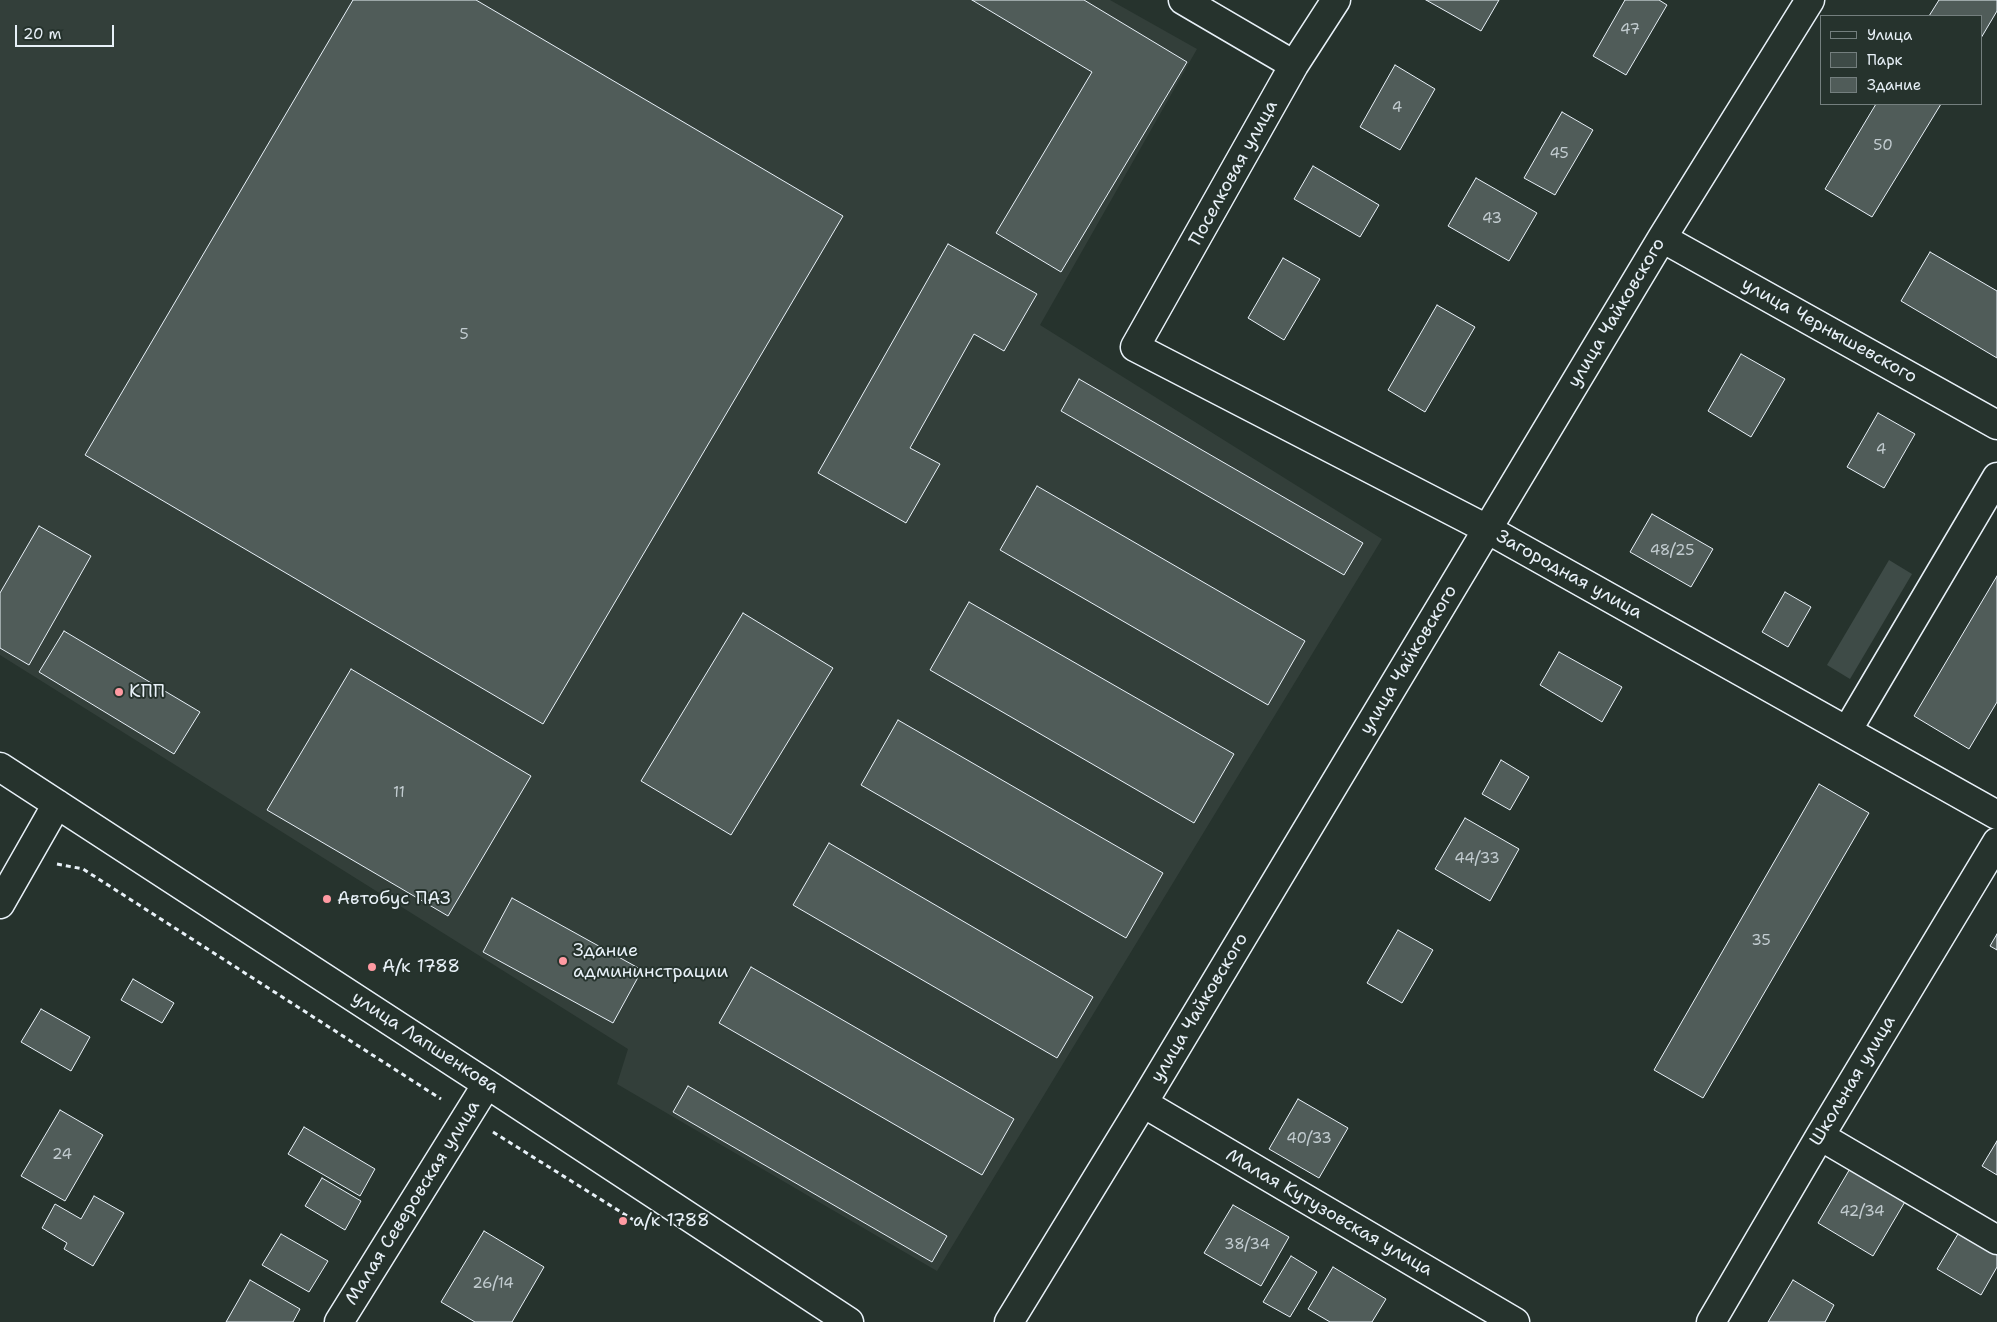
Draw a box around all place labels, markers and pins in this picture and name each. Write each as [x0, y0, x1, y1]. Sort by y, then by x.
place label: КПП [129, 681, 165, 703]
marker: КПП [113, 686, 125, 698]
place label: Автобус ПАЗ [337, 888, 451, 910]
marker: Автобус ПАЗ [321, 893, 333, 905]
place label: Здание админинстрации [573, 940, 728, 982]
marker: Здание админинстрации [557, 955, 569, 967]
place label: А/к 1788 [382, 956, 460, 978]
marker: А/к 1788 [366, 961, 378, 973]
place label: a/к 1788 [633, 1210, 710, 1232]
marker: a/к 1788 [617, 1215, 629, 1227]

